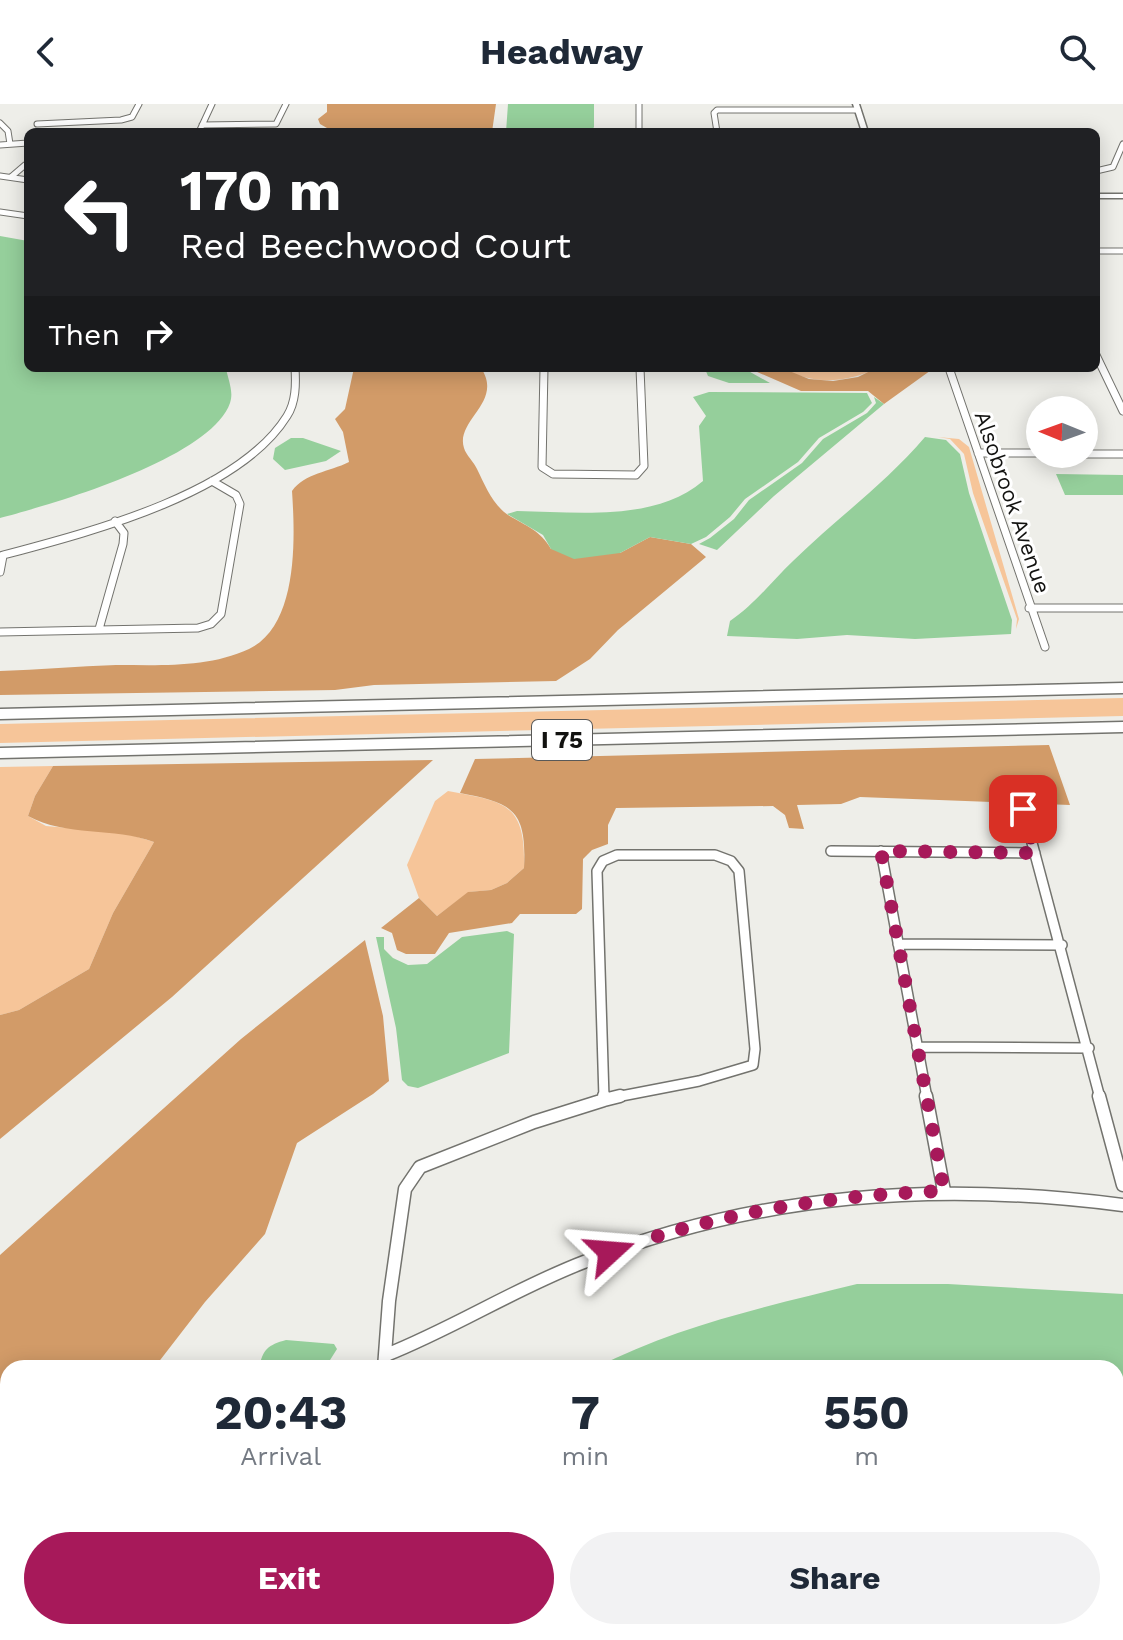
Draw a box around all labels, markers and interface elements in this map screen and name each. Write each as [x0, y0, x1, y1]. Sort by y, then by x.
icon: back [24, 30, 68, 74]
icon: search [1055, 30, 1099, 74]
text: Headway [480, 31, 643, 73]
text: 170 m [180, 158, 342, 224]
icon: left [48, 160, 152, 264]
text: Red Beechwood Court [180, 225, 571, 267]
icon: right [136, 312, 180, 356]
text: Then [48, 317, 120, 352]
north arrow [1026, 396, 1098, 468]
map controls [1026, 396, 1098, 468]
street label: Alsobrook Avenue [970, 408, 1055, 597]
road number: I 75 [532, 720, 592, 760]
pin [989, 775, 1057, 843]
icon: arrive [1001, 787, 1045, 831]
position arrow [568, 1210, 652, 1294]
text: 20:43 [214, 1384, 347, 1441]
text: 7 [571, 1384, 600, 1441]
text: 550 [823, 1384, 910, 1441]
text: Arrival [240, 1441, 321, 1471]
text: min [561, 1441, 609, 1471]
text: m [854, 1441, 879, 1471]
button: Exit [24, 1532, 554, 1624]
button: Share [570, 1532, 1100, 1624]

